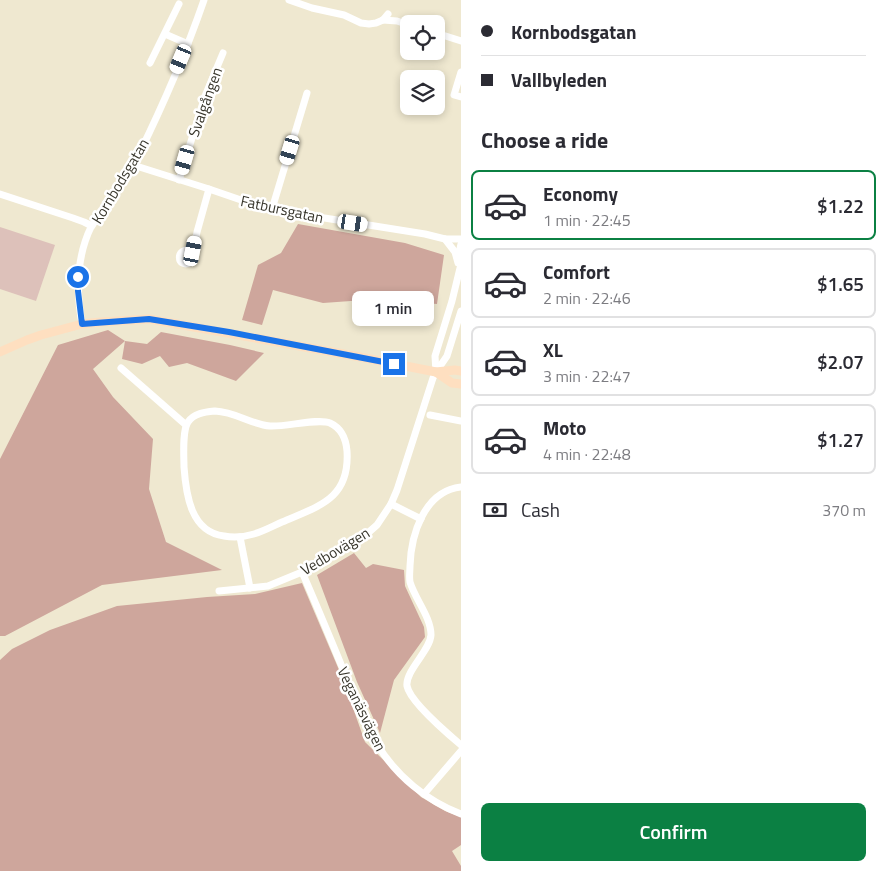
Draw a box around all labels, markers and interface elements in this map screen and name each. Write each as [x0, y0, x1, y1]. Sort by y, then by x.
map controls [400, 15, 445, 115]
button: locate [400, 15, 445, 60]
text: Kornbodsgatan [511, 17, 636, 46]
car [168, 42, 193, 76]
street label: Svalgången [182, 64, 228, 140]
text: Vallbyleden [511, 65, 607, 94]
button: layers [400, 70, 445, 115]
text: Choose a ride [481, 123, 608, 157]
car [278, 133, 301, 167]
street label: Kornbodsgatan [85, 134, 155, 228]
car [173, 144, 196, 176]
text: Economy [543, 179, 618, 208]
icon: car [483, 183, 528, 228]
street label: Fatbursgatan [238, 189, 326, 229]
text: $1.22 [817, 191, 864, 220]
text: 1 min · 22:45 [543, 208, 631, 232]
car [337, 213, 368, 233]
car [182, 235, 203, 267]
text: Comfort [543, 257, 610, 286]
icon: car [483, 261, 528, 306]
route start [67, 266, 89, 288]
text: $1.65 [817, 269, 864, 298]
text: 2 min · 22:46 [543, 286, 631, 310]
callout: 1 min [353, 292, 435, 326]
text: 1 min [374, 296, 412, 320]
text: XL [543, 335, 563, 364]
icon: car [483, 339, 528, 384]
text: $2.07 [817, 347, 864, 376]
route end [383, 353, 405, 375]
text: 3 min · 22:47 [543, 364, 631, 388]
text: Moto [543, 413, 586, 442]
icon: car [483, 417, 528, 462]
text: $1.27 [817, 425, 864, 454]
text: 4 min · 22:48 [543, 442, 631, 466]
text: Cash [521, 495, 560, 524]
icon: cash [481, 496, 509, 524]
text: 370 m [822, 498, 866, 522]
street label: Vedbovägen [296, 521, 374, 581]
street label: Veganäsvägen [332, 663, 392, 755]
button: Confirm [481, 803, 866, 861]

